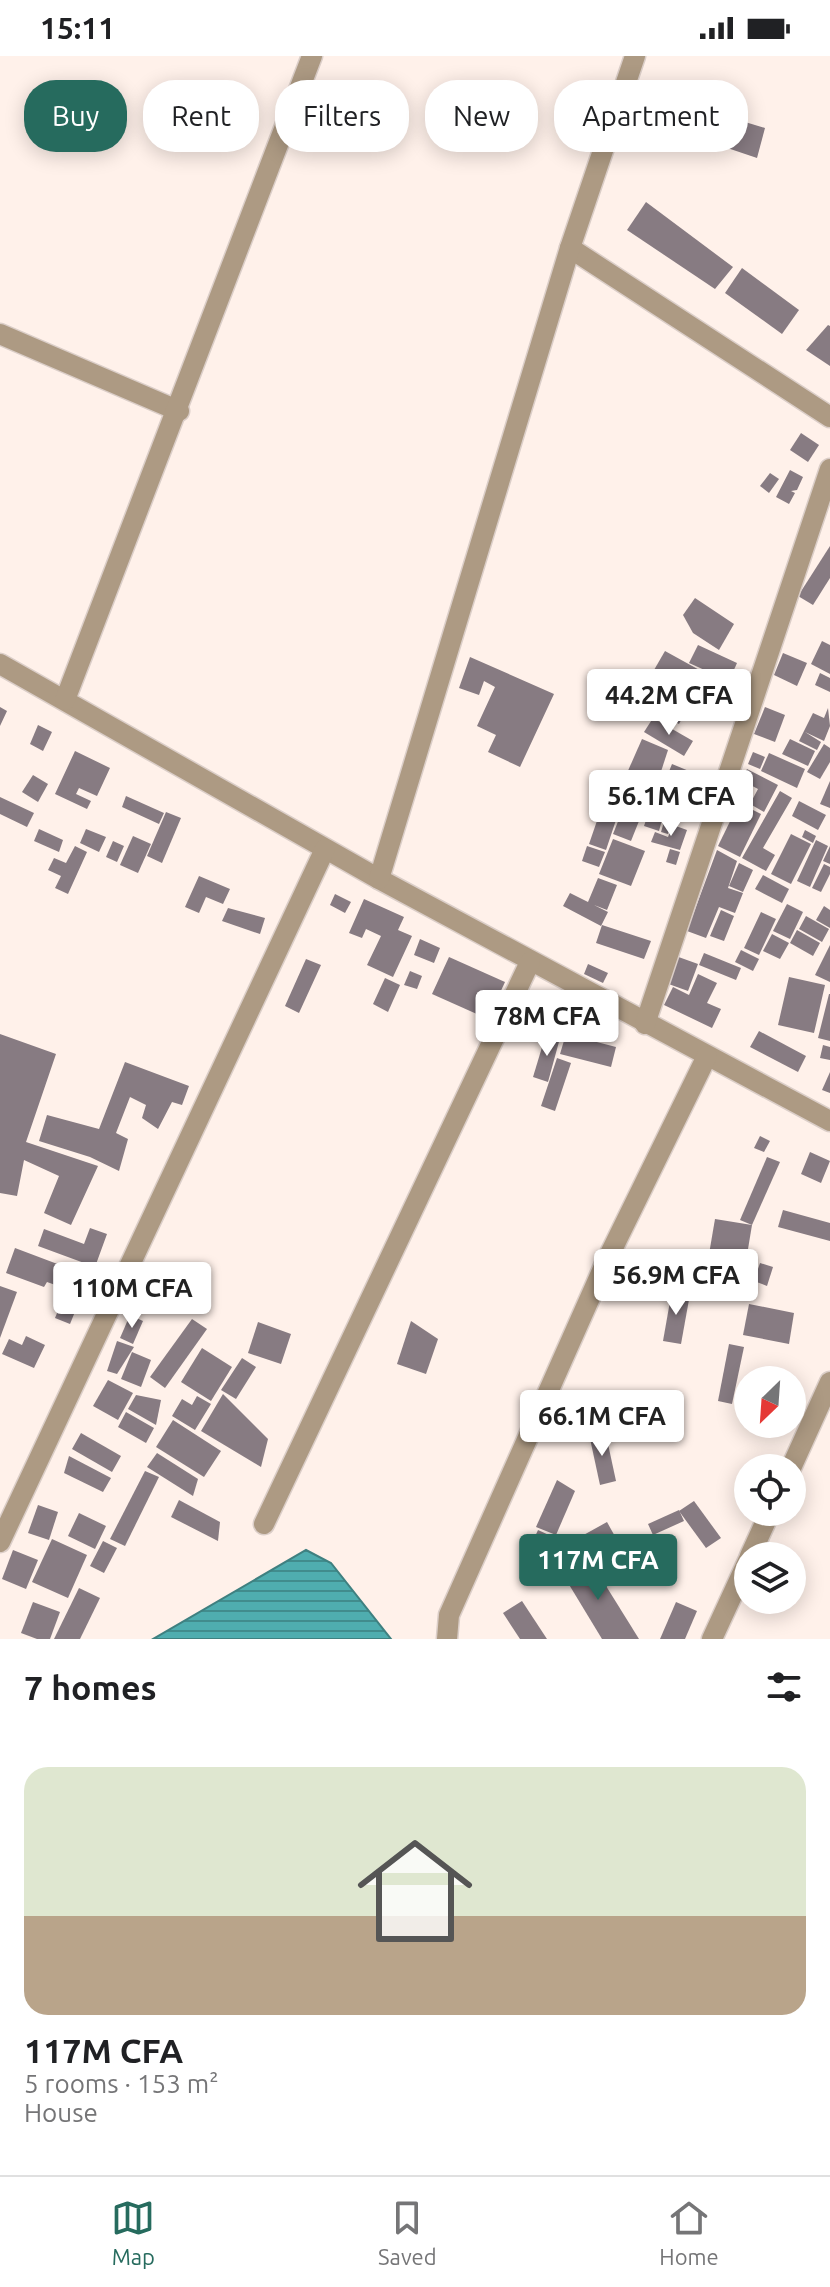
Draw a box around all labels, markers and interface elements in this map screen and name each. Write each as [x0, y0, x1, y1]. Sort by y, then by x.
text: 15:11 [40, 11, 115, 45]
chip: Buy [24, 80, 127, 152]
chip: Rent [143, 80, 259, 152]
chip: Filters [275, 80, 409, 152]
chip: New [425, 80, 538, 152]
chip: Apartment [554, 80, 748, 152]
pin: 44.2M CFA [577, 669, 761, 737]
text: 44.2M CFA [605, 680, 733, 709]
pin: 56.1M CFA [579, 770, 763, 838]
text: 56.1M CFA [607, 781, 735, 810]
pin: 78M CFA [473, 990, 621, 1058]
text: 78M CFA [494, 1001, 600, 1030]
pin: 56.9M CFA [584, 1249, 768, 1317]
text: 56.9M CFA [612, 1260, 740, 1289]
pin: 110M CFA [49, 1262, 215, 1330]
text: 110M CFA [71, 1273, 193, 1302]
north arrow [734, 1366, 806, 1438]
map controls [734, 1366, 806, 1614]
pin: 66.1M CFA [510, 1390, 694, 1458]
text: 66.1M CFA [538, 1401, 666, 1430]
button: locate [734, 1454, 806, 1526]
pin: 117M CFA [515, 1534, 681, 1602]
button: layers [734, 1542, 806, 1614]
text: 117M CFA [537, 1545, 659, 1574]
icon: filters [762, 1665, 806, 1709]
text: 7 homes [24, 1668, 157, 1706]
icon: home [343, 1819, 487, 1963]
text: 117M CFA [24, 2031, 183, 2069]
text: 5 rooms · 153 m² [24, 2069, 219, 2098]
text: House [24, 2098, 98, 2127]
tab: Map [111, 2196, 155, 2269]
tab: Saved [378, 2196, 437, 2269]
tab: Home [659, 2196, 719, 2269]

